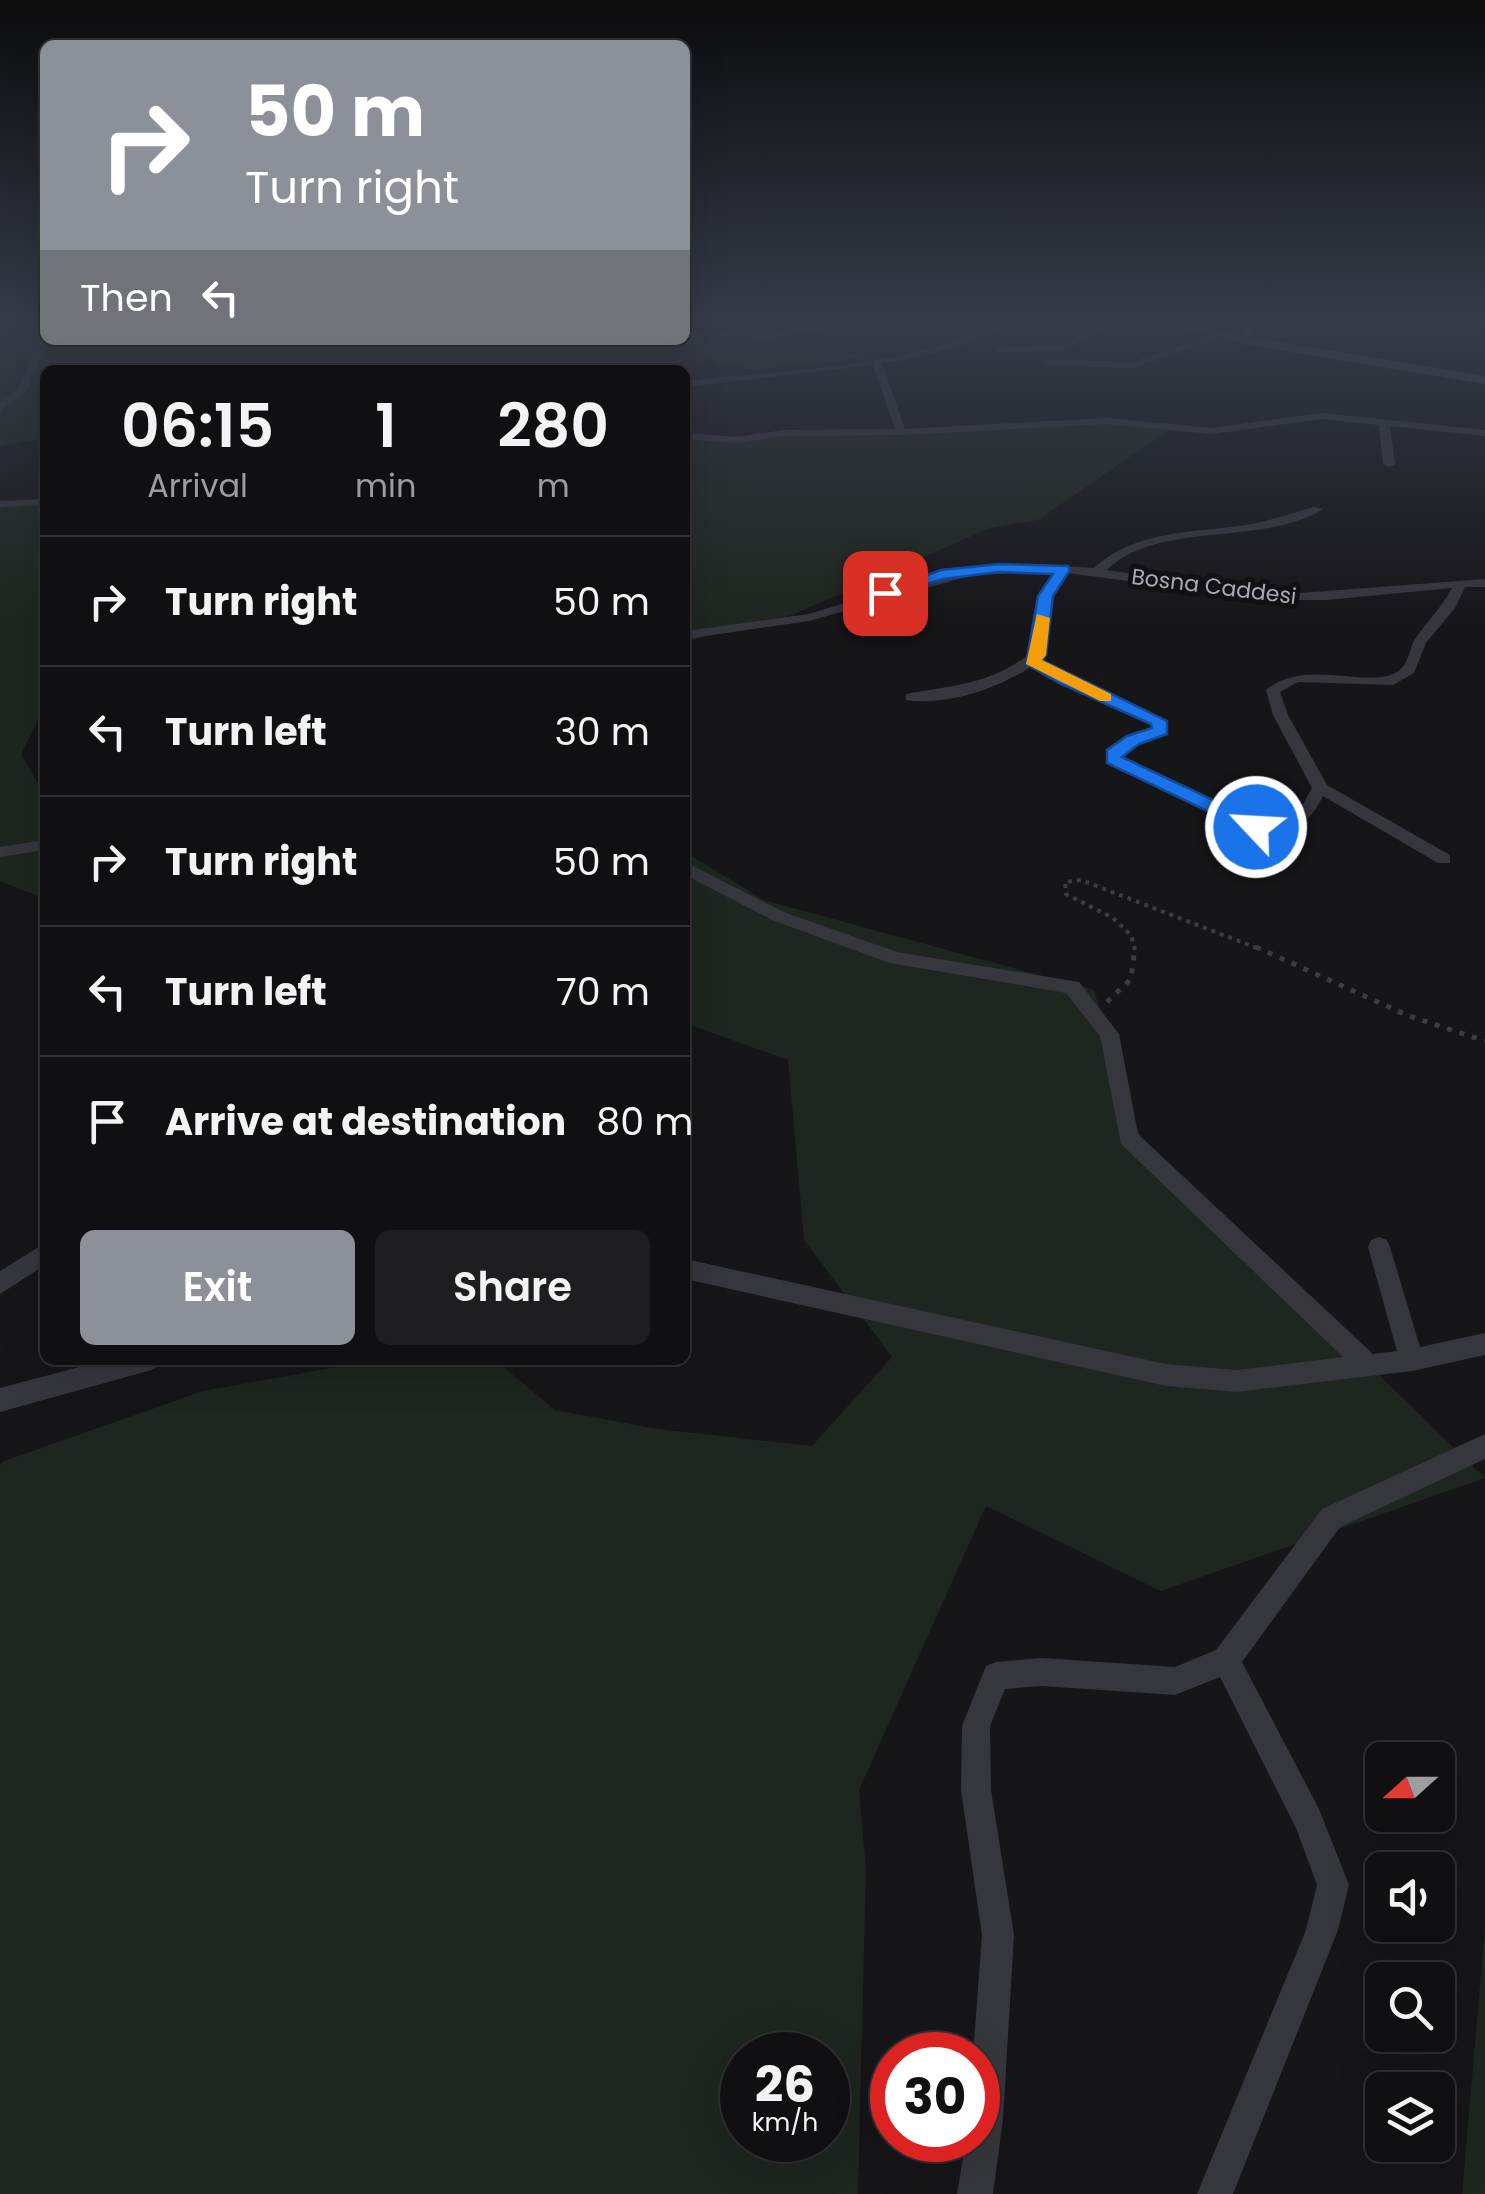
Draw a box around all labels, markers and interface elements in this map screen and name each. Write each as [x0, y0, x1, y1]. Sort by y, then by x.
text: 50 m [245, 62, 425, 161]
icon: right [80, 80, 210, 210]
text: Turn right [245, 156, 459, 219]
icon: left [193, 270, 248, 325]
text: Then [80, 271, 173, 324]
text: 06:15 [121, 384, 274, 468]
text: 1 [375, 384, 397, 468]
text: 280 [497, 384, 609, 468]
text: Arrival [147, 463, 248, 508]
text: min [355, 463, 416, 508]
text: m [537, 463, 570, 508]
pin [843, 551, 928, 636]
street label: Bosna Caddesi [1130, 561, 1298, 612]
icon: arrive [858, 566, 913, 621]
icon: right [80, 574, 135, 629]
text: Turn right [165, 575, 357, 628]
text: 50 m [553, 575, 650, 628]
icon: left [80, 704, 135, 759]
text: Turn left [165, 705, 327, 758]
text: 30 m [554, 705, 650, 758]
position arrow [1204, 775, 1308, 879]
icon: right [80, 834, 135, 889]
text: Turn right [165, 835, 357, 888]
text: 50 m [553, 835, 650, 888]
icon: left [80, 964, 135, 1019]
text: Turn left [165, 965, 327, 1018]
text: 70 m [556, 965, 650, 1018]
icon: arrive [80, 1094, 135, 1149]
text: Arrive at destination [165, 1095, 566, 1148]
text: 80 m [596, 1095, 693, 1148]
button: Exit [80, 1230, 355, 1345]
button: Share [375, 1230, 650, 1345]
north arrow [1365, 1742, 1455, 1832]
map controls [1365, 1742, 1455, 2162]
button: sound [1365, 1852, 1455, 1942]
button: search [1365, 1962, 1455, 2052]
speed limit sign: 30 [870, 2032, 1000, 2162]
text: 26 [755, 2049, 815, 2120]
button: layers [1365, 2072, 1455, 2162]
text: km/h [752, 2105, 818, 2140]

